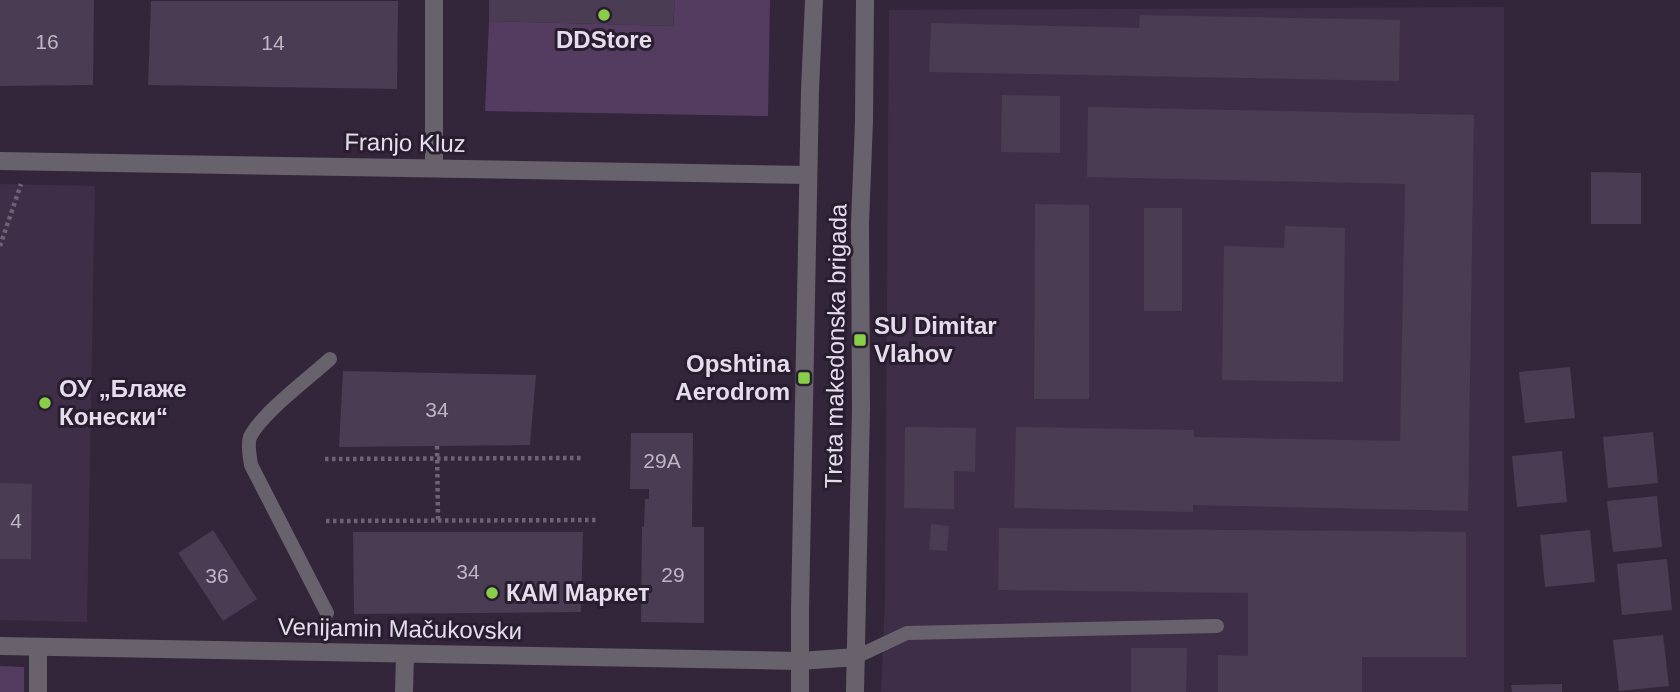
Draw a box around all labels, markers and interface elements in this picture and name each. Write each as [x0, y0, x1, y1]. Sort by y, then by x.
marker: DDStore [596, 7, 612, 23]
place label: DDStore [556, 26, 652, 53]
house number: 16 [35, 30, 59, 53]
house number: 14 [261, 31, 285, 54]
street label: Franjo Kluz [344, 128, 466, 157]
street label: Treta makedonska brigada [820, 203, 851, 489]
place label: SU Dimitar Vlahov [874, 312, 997, 367]
marker: SU Dimitar Vlahov [852, 332, 868, 348]
place label: Opshtina Aerodrom [675, 350, 791, 405]
marker: Opshtina Aerodrom [796, 370, 812, 386]
place label: ОУ „Блаже Конески“ [59, 375, 187, 430]
marker: ОУ „Блаже Конески“ [37, 395, 53, 411]
house number: 34 [425, 398, 449, 421]
house number: 29А [643, 449, 681, 472]
house number: 4 [10, 509, 22, 532]
house number: 34 [456, 560, 480, 583]
house number: 29 [661, 563, 685, 586]
house number: 36 [205, 564, 229, 587]
place label: КАМ Маркет [506, 579, 650, 606]
marker: КАМ Маркет [484, 585, 500, 601]
street label: Venijamin Mačukovskи [278, 613, 522, 644]

